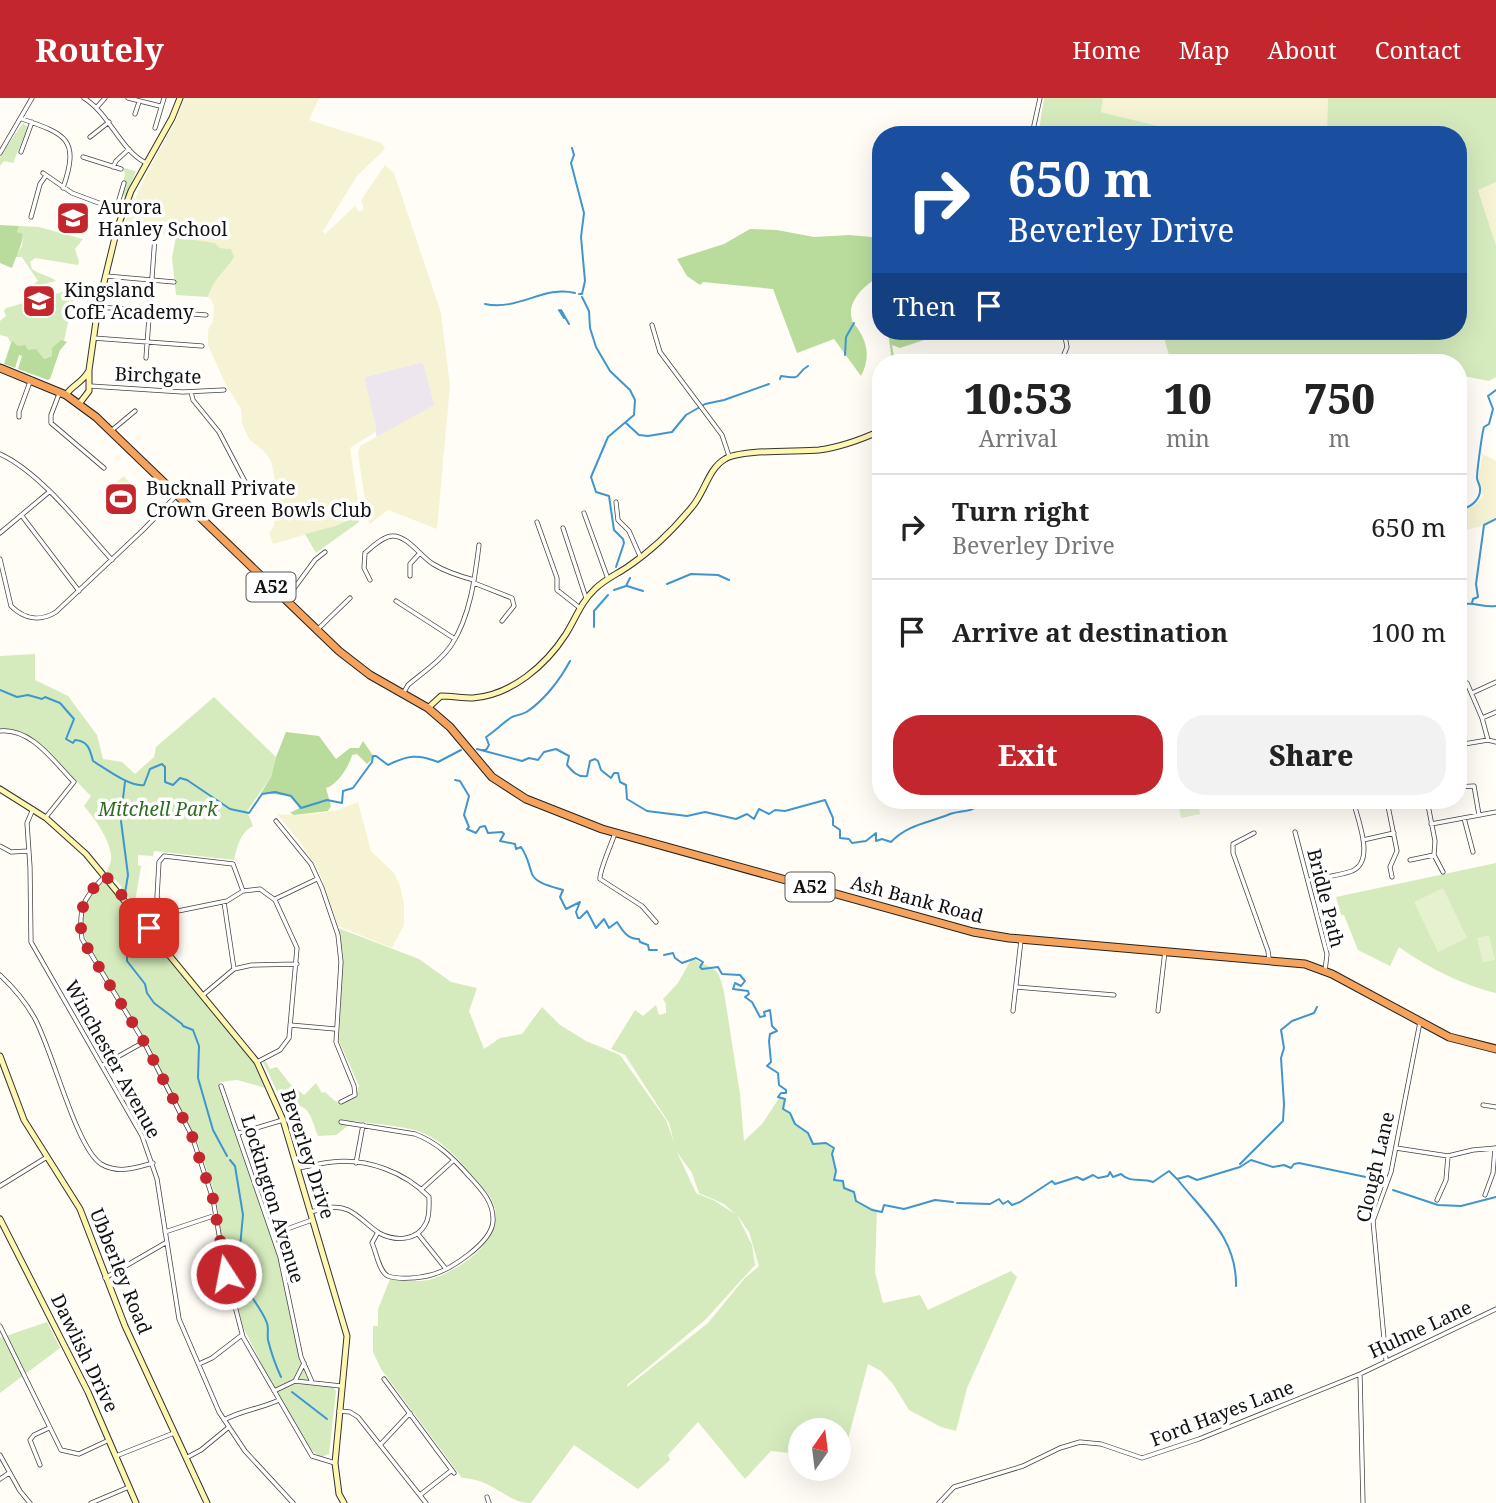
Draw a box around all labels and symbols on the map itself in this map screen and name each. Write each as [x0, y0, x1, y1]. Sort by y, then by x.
place label: Aurora Hanley School [98, 194, 227, 242]
school or university icon: Aurora Hanley School [54, 199, 92, 237]
place label: Kingsland CofE Academy [64, 277, 194, 325]
school or university icon: Kingsland CofE Academy [20, 282, 58, 320]
street label: Birchgate [114, 360, 202, 390]
place label: Bucknall Private Crown Green Bowls Club [146, 475, 372, 523]
sports icon: Bucknall Private Crown Green Bowls Club [102, 480, 140, 518]
road number: A52 [246, 573, 296, 602]
park label: Mitchell Park [97, 796, 219, 822]
street label: Bridle Path [1301, 846, 1351, 950]
street label: Ash Bank Road [848, 869, 986, 929]
road number: A52 [786, 872, 834, 902]
pin [119, 898, 179, 958]
street label: Winchester Avenue [59, 975, 167, 1143]
street label: Beverley Drive [275, 1086, 341, 1222]
street label: Clough Lane [1350, 1109, 1400, 1225]
street label: Lockington Avenue [235, 1112, 311, 1286]
street label: Ubberley Road [84, 1204, 158, 1338]
position arrow [189, 1237, 263, 1311]
street label: Dawlish Drive [45, 1290, 125, 1416]
street label: Hulme Lane [1364, 1294, 1476, 1364]
street label: Ford Hayes Lane [1147, 1374, 1297, 1452]
north arrow [788, 1418, 850, 1480]

